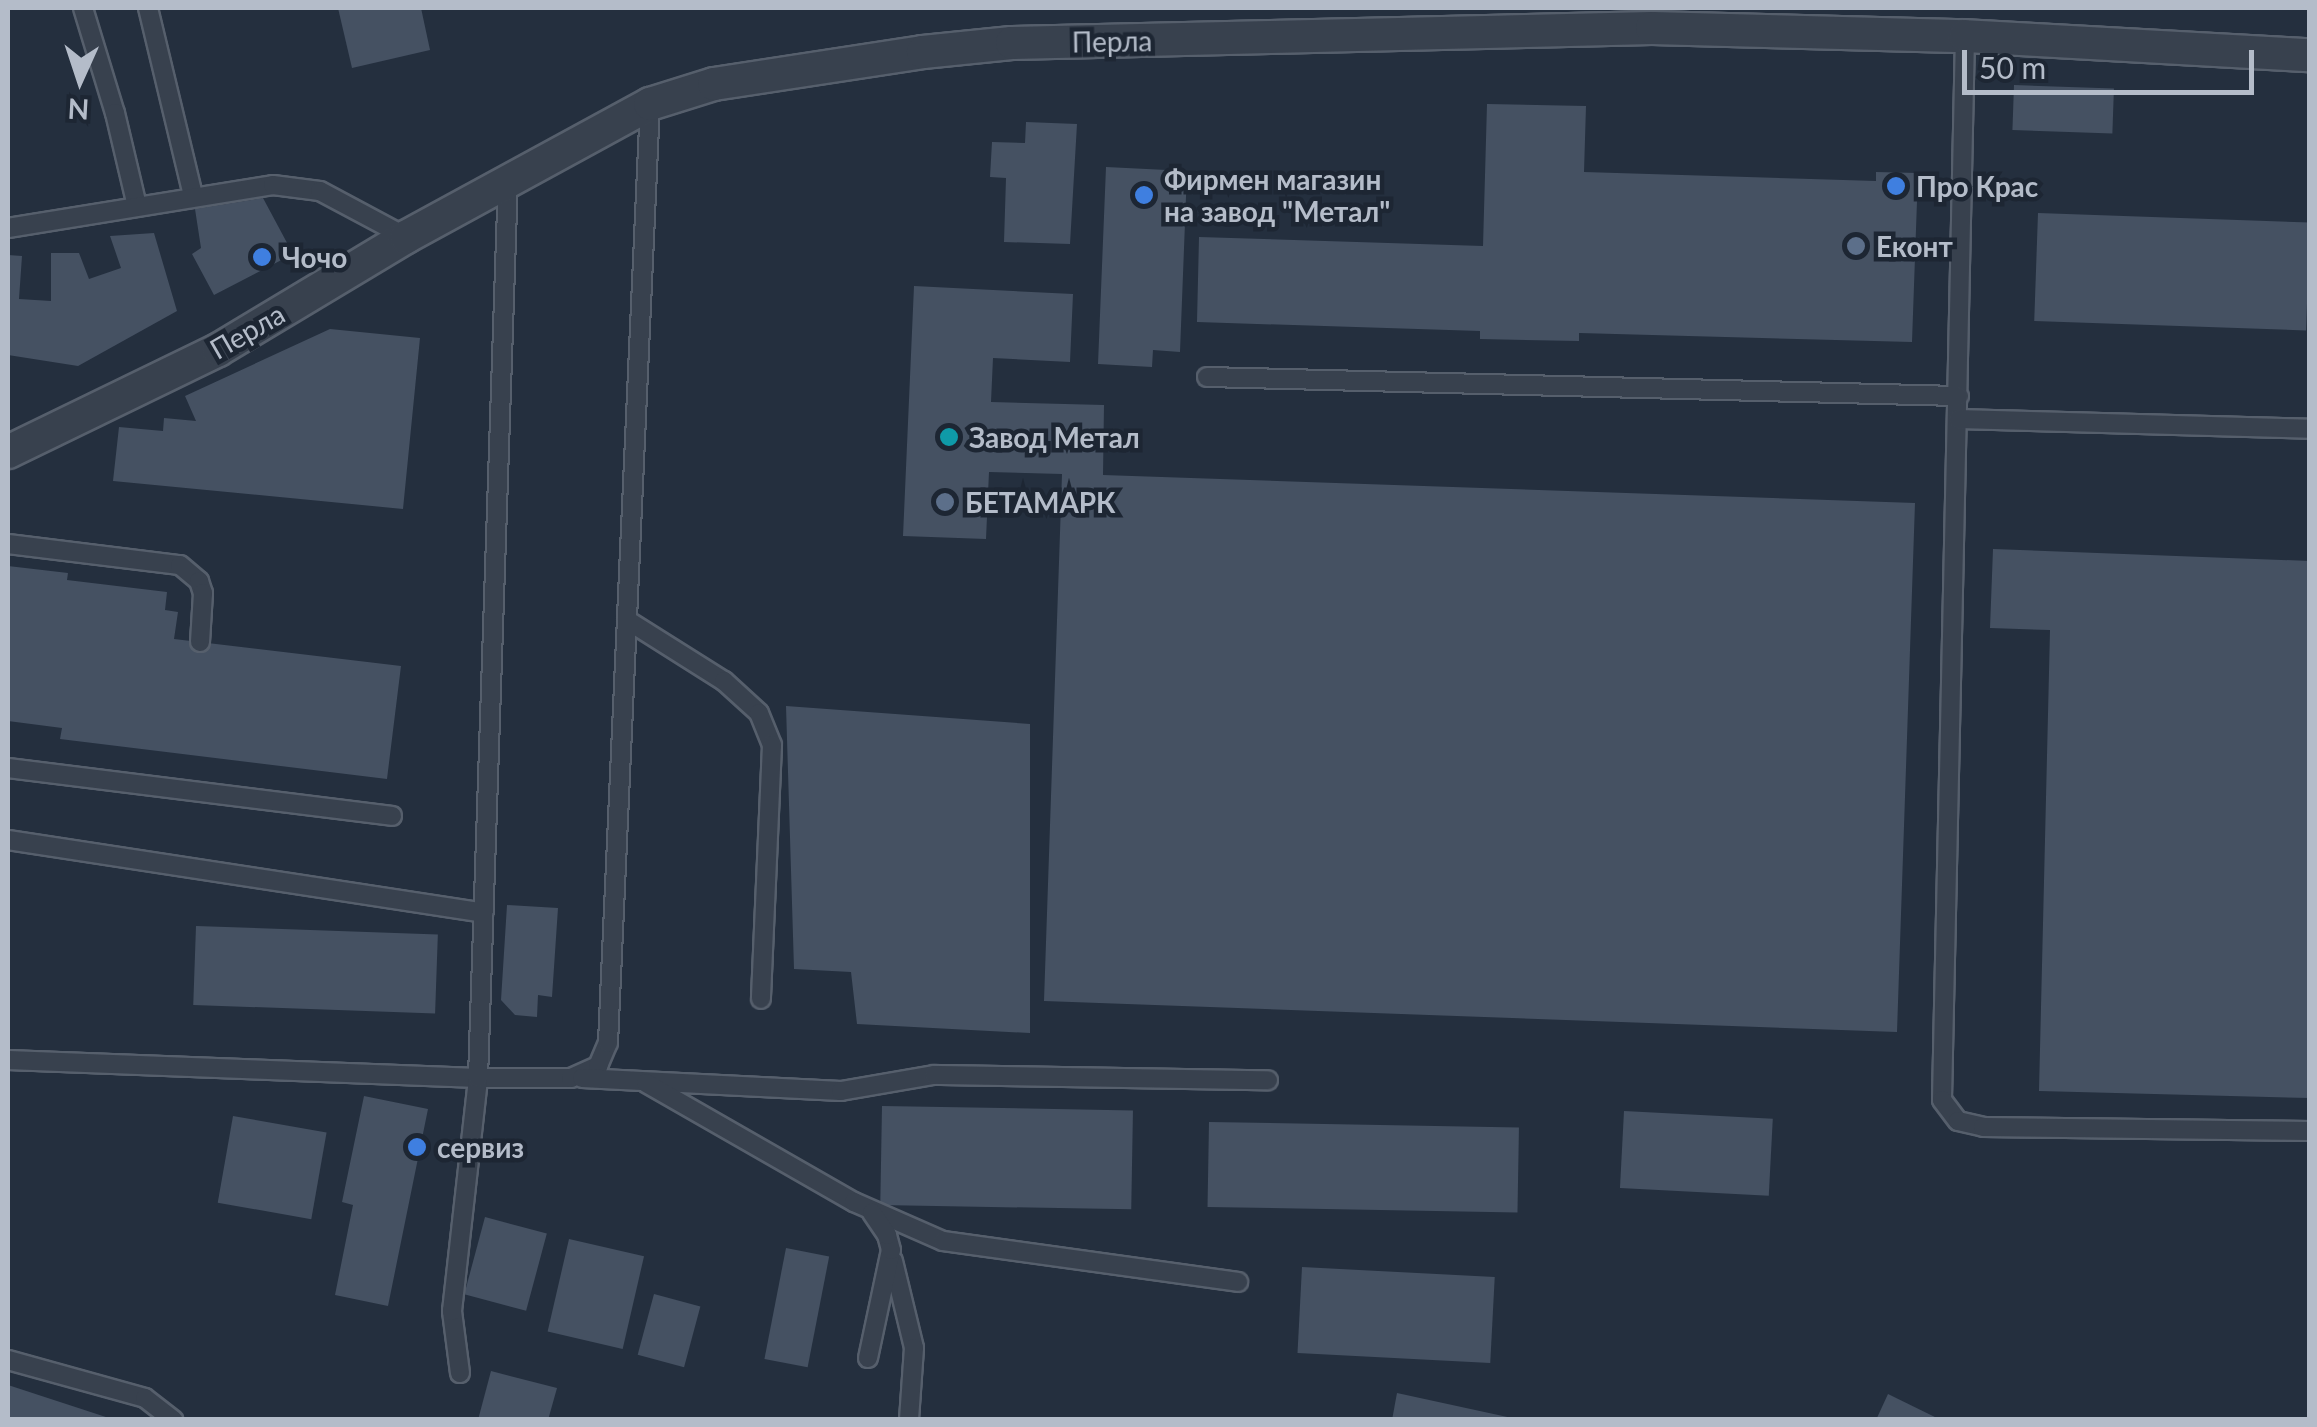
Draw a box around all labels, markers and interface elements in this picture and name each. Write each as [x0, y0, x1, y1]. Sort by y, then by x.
street label: Перла [1071, 24, 1153, 58]
north arrow [30, 30, 130, 130]
scale bar [1967, 30, 2260, 92]
text: 50 m [1979, 49, 2046, 85]
text: N [67, 92, 90, 128]
place label: Фирмен магазин на завод "Метал" [1164, 162, 1390, 228]
place label: Про Крас [1916, 169, 2038, 203]
marker: Про Крас [1885, 175, 1907, 197]
marker: Фирмен магазин на завод "Метал" [1133, 184, 1155, 206]
place label: Еконт [1876, 229, 1953, 263]
marker: Еконт [1845, 235, 1867, 257]
place label: Чочо [282, 240, 347, 274]
marker: Чочо [251, 246, 273, 268]
street label: Перла [204, 296, 290, 366]
place label: Завод Метал [969, 420, 1140, 454]
marker: Завод Метал [938, 426, 960, 448]
place label: БЕТАМАРК [965, 485, 1116, 519]
marker: БЕТАМАРК [934, 491, 956, 513]
place label: сервиз [437, 1130, 524, 1164]
marker: сервиз [406, 1136, 428, 1158]

